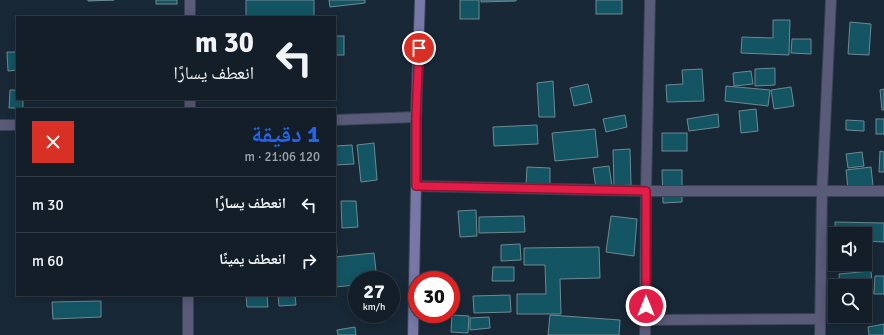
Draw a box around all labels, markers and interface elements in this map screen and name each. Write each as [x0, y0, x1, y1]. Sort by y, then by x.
text: 30 m [195, 26, 254, 60]
pin [402, 31, 436, 65]
icon: left [268, 32, 320, 84]
icon: arrive [408, 37, 430, 59]
text: انعطف يسارًا [173, 62, 254, 84]
text: 1 دقيقة [251, 119, 320, 149]
button: close [32, 121, 74, 163]
text: 120 m · 21:06 [244, 149, 320, 165]
text: انعطف يسارًا [215, 194, 286, 212]
icon: left [298, 194, 320, 216]
text: 30 m [32, 196, 63, 214]
map controls [828, 227, 872, 323]
button: sound [828, 227, 872, 271]
text: انعطف يمينًا [219, 250, 286, 268]
icon: right [298, 250, 320, 272]
text: 60 m [32, 252, 63, 270]
speed limit sign: 30 [408, 271, 460, 323]
text: 27 [363, 279, 385, 304]
button: search [828, 279, 872, 323]
position arrow [625, 285, 667, 327]
text: km/h [363, 301, 385, 313]

